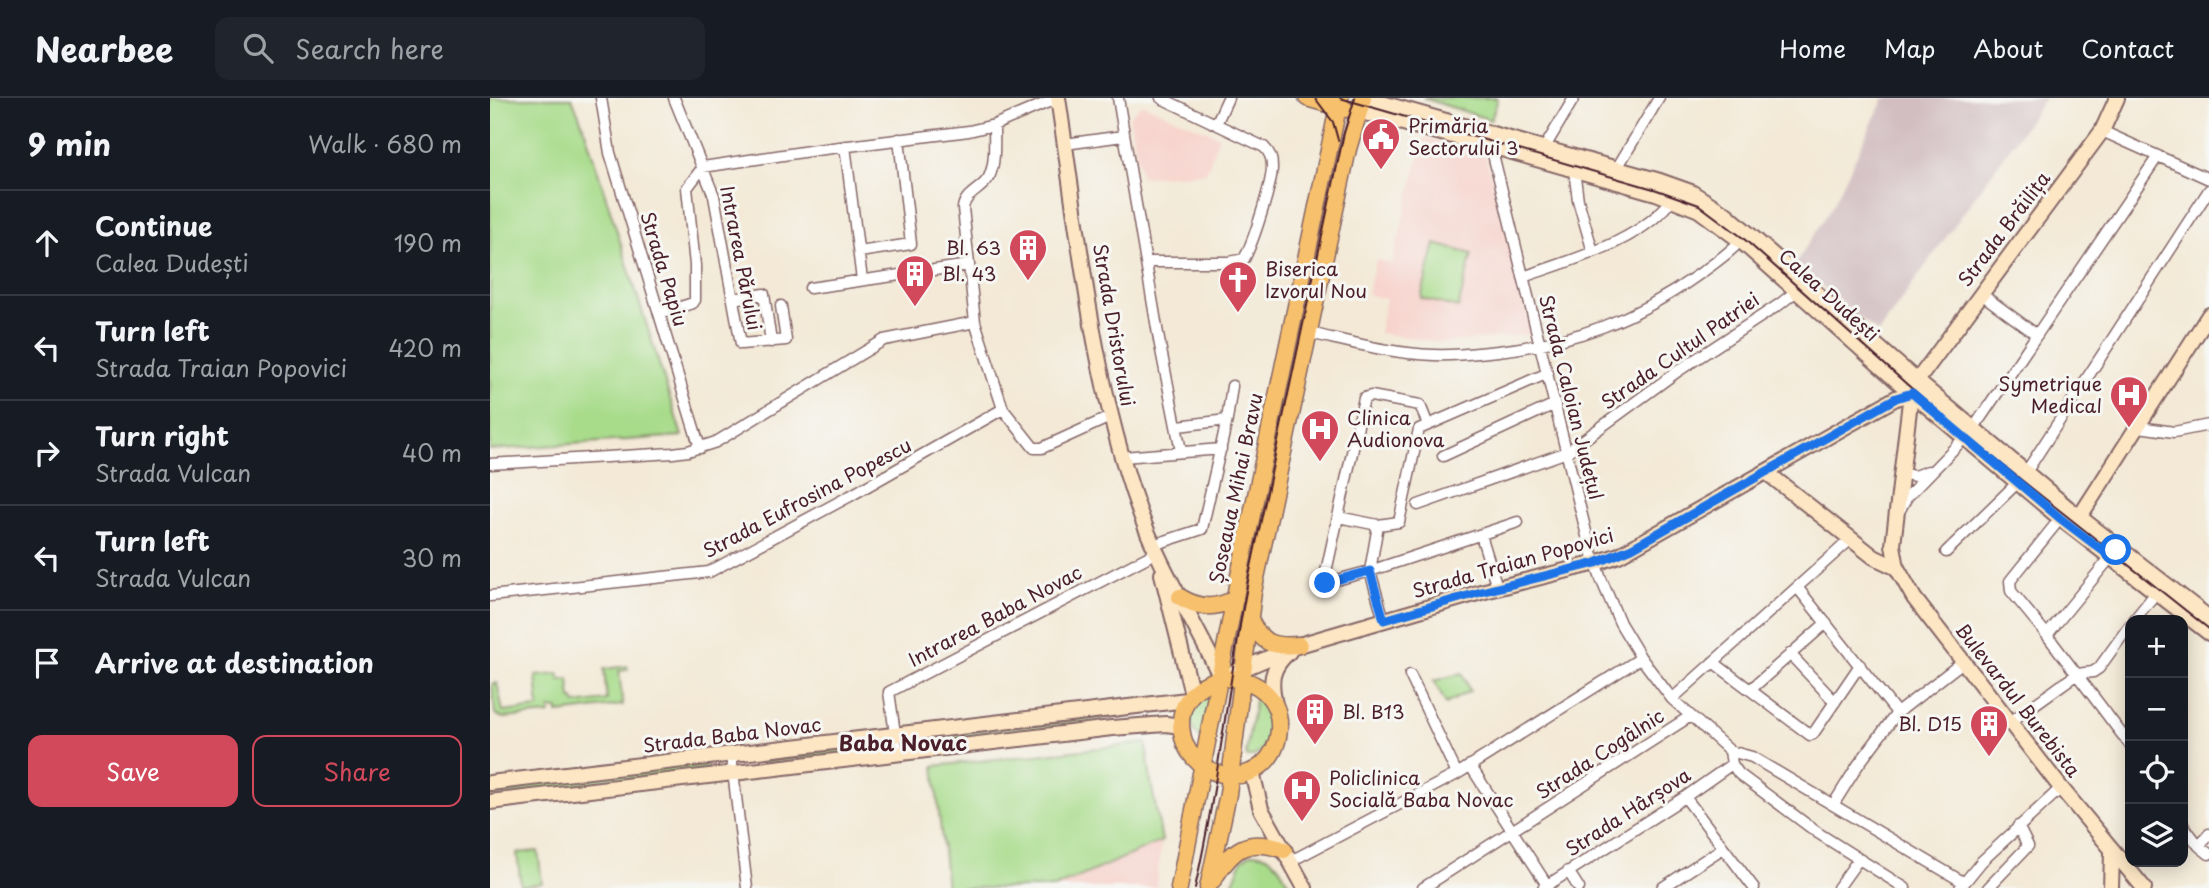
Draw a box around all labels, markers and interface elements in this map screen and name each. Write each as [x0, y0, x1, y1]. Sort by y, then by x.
search box [215, 17, 705, 80]
text: Nearbee [35, 23, 173, 73]
icon: search [239, 29, 277, 67]
text: Search here [295, 29, 444, 68]
text: Home [1779, 30, 1846, 66]
text: Map [1884, 30, 1935, 66]
text: About [1973, 30, 2043, 66]
text: Contact [2081, 30, 2174, 66]
place label: Primăria Sectorului 3 [1408, 111, 1519, 161]
public building icon: Primăria Sectorului 3 [1360, 116, 1402, 171]
text: 9 min [28, 121, 111, 166]
text: Walk · 680 m [308, 126, 462, 161]
street label: Strada Brăilița [1951, 165, 2056, 292]
street label: Intrarea Părului [714, 183, 770, 333]
text: Continue [95, 206, 212, 245]
street label: Strada Papiu [634, 208, 696, 330]
icon: ahead [28, 224, 66, 262]
text: 190 m [394, 225, 462, 260]
building icon: Bl. 63 [1007, 227, 1049, 282]
place label: Bl. 63 [946, 233, 1001, 261]
street label: Strada Dristorului [1087, 241, 1143, 408]
street label: Calea Dudești [1773, 241, 1886, 347]
text: Calea Dudești [95, 245, 249, 280]
building icon: Bl. 43 [894, 253, 936, 308]
place label: Biserica Izvorul Nou [1265, 254, 1367, 304]
place label: Bl. 43 [942, 259, 996, 287]
church icon: Biserica Izvorul Nou [1217, 259, 1259, 314]
street label: Strada Cultul Patriei [1595, 285, 1764, 415]
street label: Strada Caloian Județul [1533, 291, 1611, 502]
text: Turn left [95, 311, 210, 350]
icon: left [28, 329, 66, 367]
text: 420 m [388, 330, 462, 365]
text: Strada Traian Popovici [95, 350, 347, 385]
place label: Symetrique Medical [1998, 369, 2102, 419]
hospital icon: Symetrique Medical [2108, 374, 2150, 429]
street label: Șoseaua Mihai Bravu [1201, 390, 1269, 586]
place label: Clinica Audionova [1347, 403, 1445, 453]
hospital icon: Clinica Audionova [1299, 408, 1341, 463]
text: Turn right [95, 416, 229, 455]
street label: Strada Eufrosina Popescu [697, 430, 916, 564]
icon: right [28, 434, 66, 472]
text: 40 m [402, 435, 462, 470]
text: Strada Vulcan [95, 455, 251, 490]
street label: Strada Traian Popovici [1409, 520, 1617, 604]
text: Turn left [95, 521, 210, 560]
route start [2100, 534, 2131, 565]
icon: left [28, 539, 66, 577]
text: 30 m [401, 540, 462, 575]
street label: Intrarea Baba Novac [903, 557, 1086, 673]
text: Strada Vulcan [95, 560, 251, 595]
route end [1309, 567, 1340, 598]
map controls [2125, 615, 2188, 867]
button: + [2125, 615, 2188, 678]
street label: Bulevardul Burebista [1950, 616, 2088, 783]
text: Arrive at destination [95, 643, 374, 682]
icon: arrive [28, 644, 66, 682]
button: − [2125, 678, 2188, 741]
building icon: Bl. B13 [1294, 691, 1336, 746]
place label: Bl. B13 [1342, 697, 1405, 725]
street label: Strada Cogâlnic [1530, 701, 1669, 805]
building icon: Bl. D15 [1968, 703, 2010, 758]
street label: Strada Baba Novac [641, 709, 823, 759]
place label: Bl. D15 [1898, 709, 1962, 737]
district label: Baba Novac [839, 726, 967, 758]
button: Save [28, 735, 238, 807]
button: Share [252, 735, 462, 807]
button: locate [2125, 741, 2188, 804]
street label: Strada Hârșova [1559, 760, 1696, 862]
place label: Policlinica Socială Baba Novac [1329, 763, 1513, 813]
hospital icon: Policlinica Socială Baba Novac [1281, 768, 1323, 823]
button: layers [2125, 804, 2188, 867]

